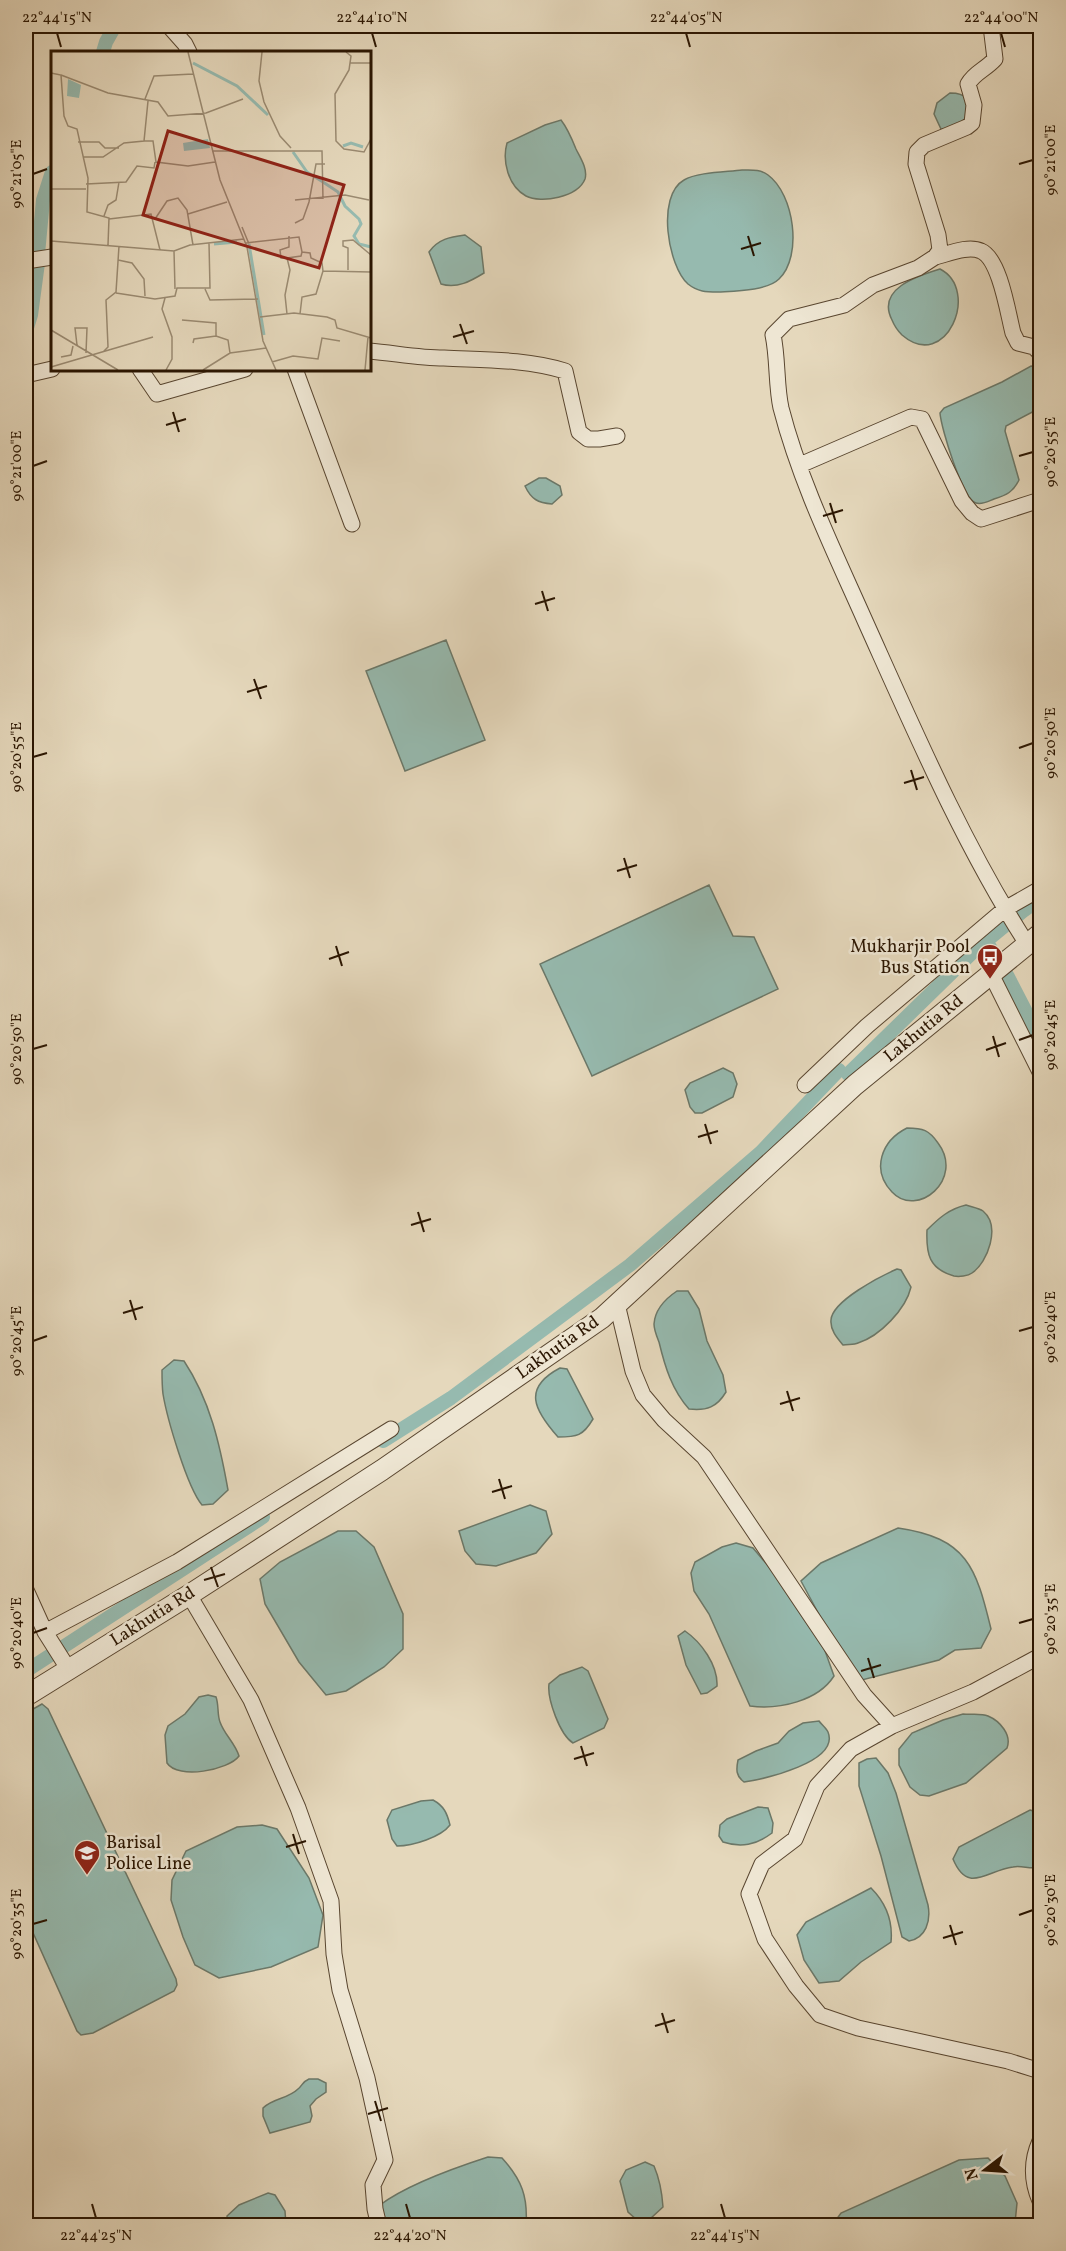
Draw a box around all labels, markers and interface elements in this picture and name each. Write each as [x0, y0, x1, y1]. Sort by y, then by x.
text: 22°44'15"N [22, 8, 92, 29]
text: 22°44'10"N [336, 8, 408, 29]
text: 22°44'05"N [650, 8, 722, 29]
text: 22°44'00"N [964, 8, 1038, 29]
inset map [51, 51, 370, 370]
text: 90°21'00"E [1041, 125, 1062, 196]
text: 90°21'05"E [7, 139, 28, 209]
text: 90°20'55"E [1041, 417, 1062, 487]
text: 90°21'00"E [7, 431, 28, 502]
text: 90°20'50"E [1041, 707, 1062, 779]
text: 90°20'55"E [7, 722, 28, 792]
place label: Mukharjir Pool Bus Station [850, 935, 970, 981]
bus stop icon: Mukharjir Pool Bus Station [975, 942, 1005, 980]
street label: Lakhutia Rd [879, 989, 969, 1069]
text: 90°20'45"E [1041, 1000, 1062, 1070]
text: 90°20'50"E [7, 1013, 28, 1085]
text: 90°20'40"E [1041, 1291, 1062, 1363]
text: 90°20'45"E [7, 1306, 28, 1376]
street label: Lakhutia Rd [511, 1310, 605, 1386]
street label: Lakhutia Rd [106, 1581, 200, 1653]
text: 90°20'35"E [1041, 1584, 1062, 1654]
text: 90°20'40"E [7, 1597, 28, 1669]
place label: Barisal Police Line [106, 1831, 191, 1877]
school or university icon: Barisal Police Line [72, 1838, 102, 1876]
text: 90°20'30"E [1041, 1874, 1062, 1946]
text: 90°20'35"E [7, 1889, 28, 1959]
north arrow [955, 2140, 1015, 2200]
text: N [960, 2165, 985, 2183]
text: 22°44'25"N [60, 2226, 132, 2247]
text: 22°44'20"N [373, 2226, 447, 2247]
text: 22°44'15"N [690, 2226, 760, 2247]

